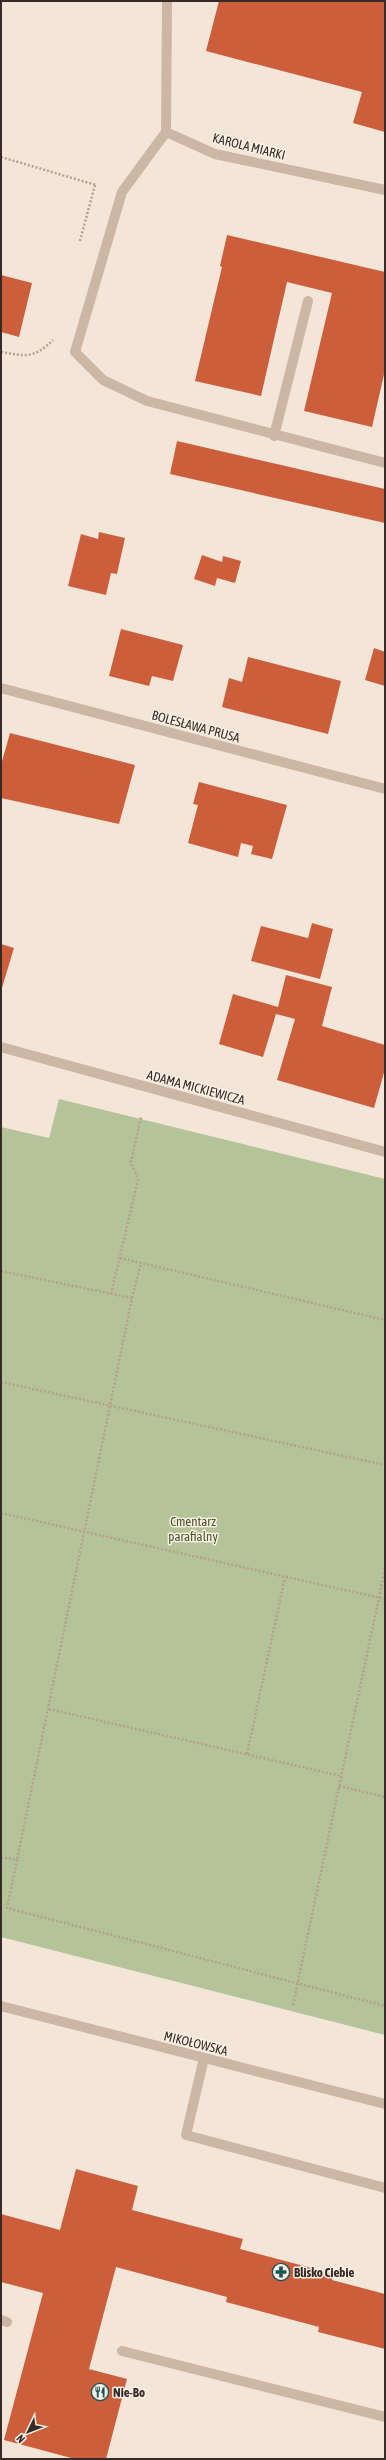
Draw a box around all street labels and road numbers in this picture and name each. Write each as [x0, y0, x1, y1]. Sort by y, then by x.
street label: KAROLA MIARKI [211, 130, 287, 163]
street label: BOLESŁAWA PRUSA [150, 708, 242, 746]
street label: ADAMA MICKIEWICZA [145, 1067, 247, 1108]
street label: MIKOŁOWSKA [162, 2028, 230, 2059]

